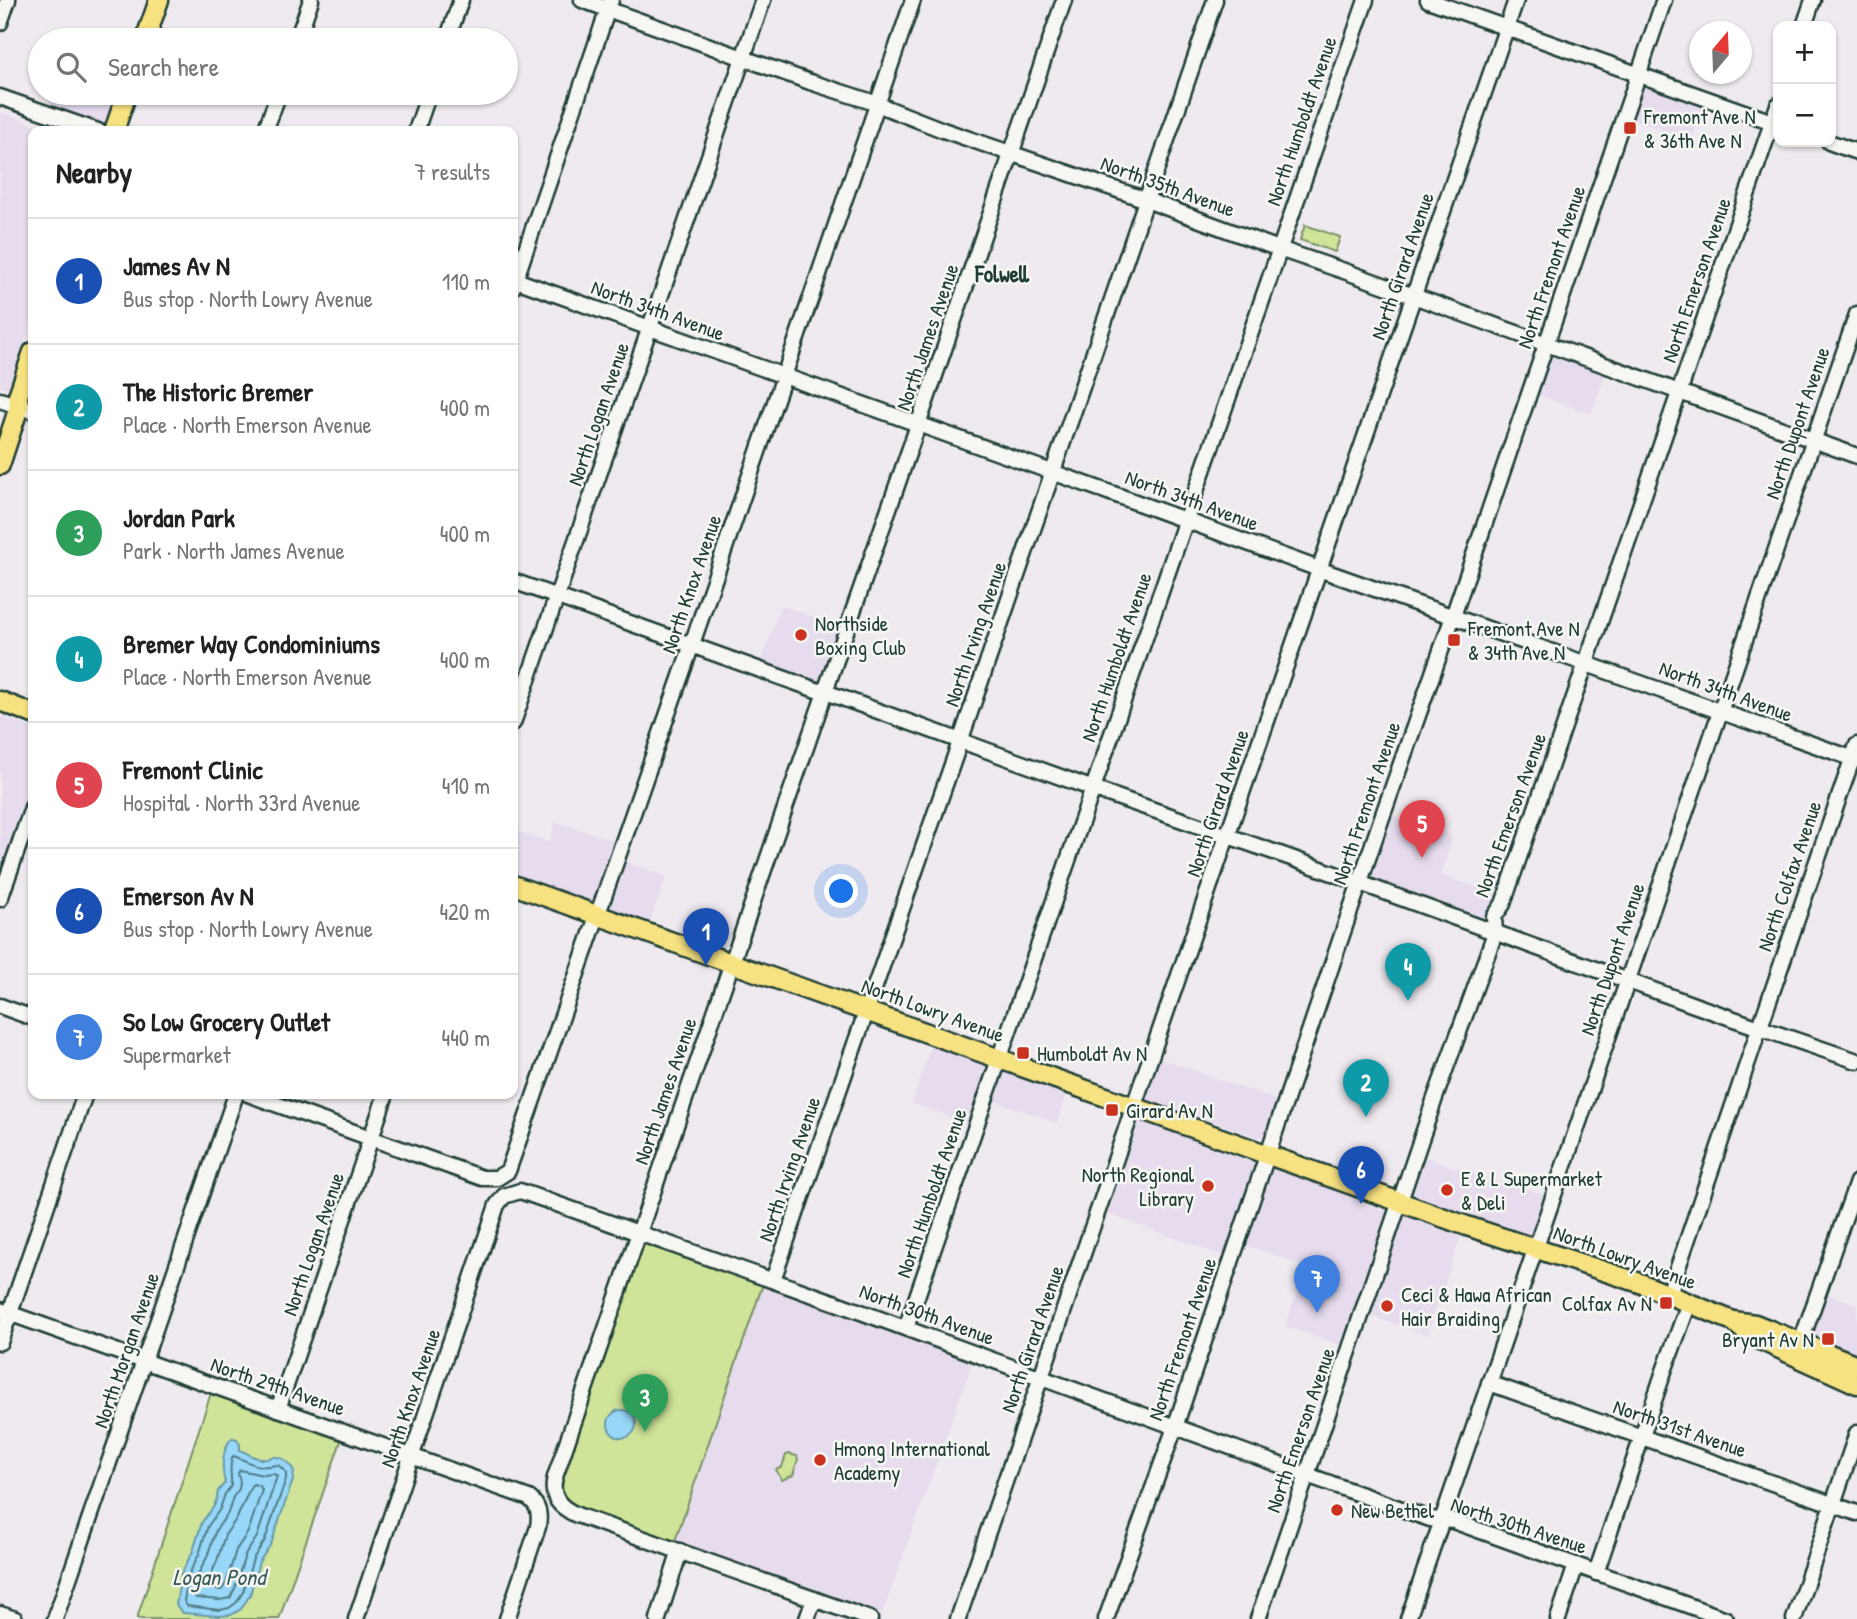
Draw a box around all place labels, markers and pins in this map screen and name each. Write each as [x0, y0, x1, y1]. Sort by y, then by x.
place label: Fremont Ave N & 36th Ave N [1643, 102, 1756, 155]
marker: Fremont Ave N & 36th Ave N [1622, 120, 1638, 136]
place label: Northside Boxing Club [815, 609, 906, 662]
place label: Fremont Ave N & 34th Ave N [1467, 614, 1580, 667]
marker: Northside Boxing Club [793, 627, 809, 643]
marker: Fremont Ave N & 34th Ave N [1446, 632, 1462, 648]
pin: 5 [1399, 800, 1445, 858]
pin: 1 [683, 908, 729, 966]
pin: 4 [1385, 943, 1431, 1001]
place label: Humboldt Av N [1037, 1039, 1147, 1068]
marker: Humboldt Av N [1015, 1045, 1031, 1061]
pin: 2 [1343, 1059, 1389, 1117]
place label: Girard Av N [1126, 1096, 1213, 1125]
marker: Girard Av N [1104, 1102, 1120, 1118]
pin: 6 [1338, 1146, 1384, 1204]
place label: North Regional Library [1082, 1160, 1194, 1213]
place label: E & L Supermarket & Deli [1461, 1164, 1603, 1217]
marker: North Regional Library [1200, 1178, 1216, 1194]
marker: E & L Supermarket & Deli [1439, 1182, 1455, 1198]
pin: 7 [1294, 1255, 1340, 1313]
place label: Ceci & Hawa African Hair Braiding [1401, 1280, 1552, 1333]
place label: Colfax Av N [1562, 1289, 1652, 1318]
marker: Colfax Av N [1658, 1295, 1674, 1311]
marker: Ceci & Hawa African Hair Braiding [1379, 1298, 1395, 1314]
place label: Bryant Av N [1722, 1325, 1814, 1354]
marker: Bryant Av N [1820, 1331, 1836, 1347]
pin: 3 [622, 1374, 668, 1432]
place label: Hmong International Academy [834, 1434, 990, 1487]
marker: Hmong International Academy [812, 1452, 828, 1468]
place label: New Bethel [1351, 1496, 1434, 1525]
marker: New Bethel [1329, 1502, 1345, 1518]

